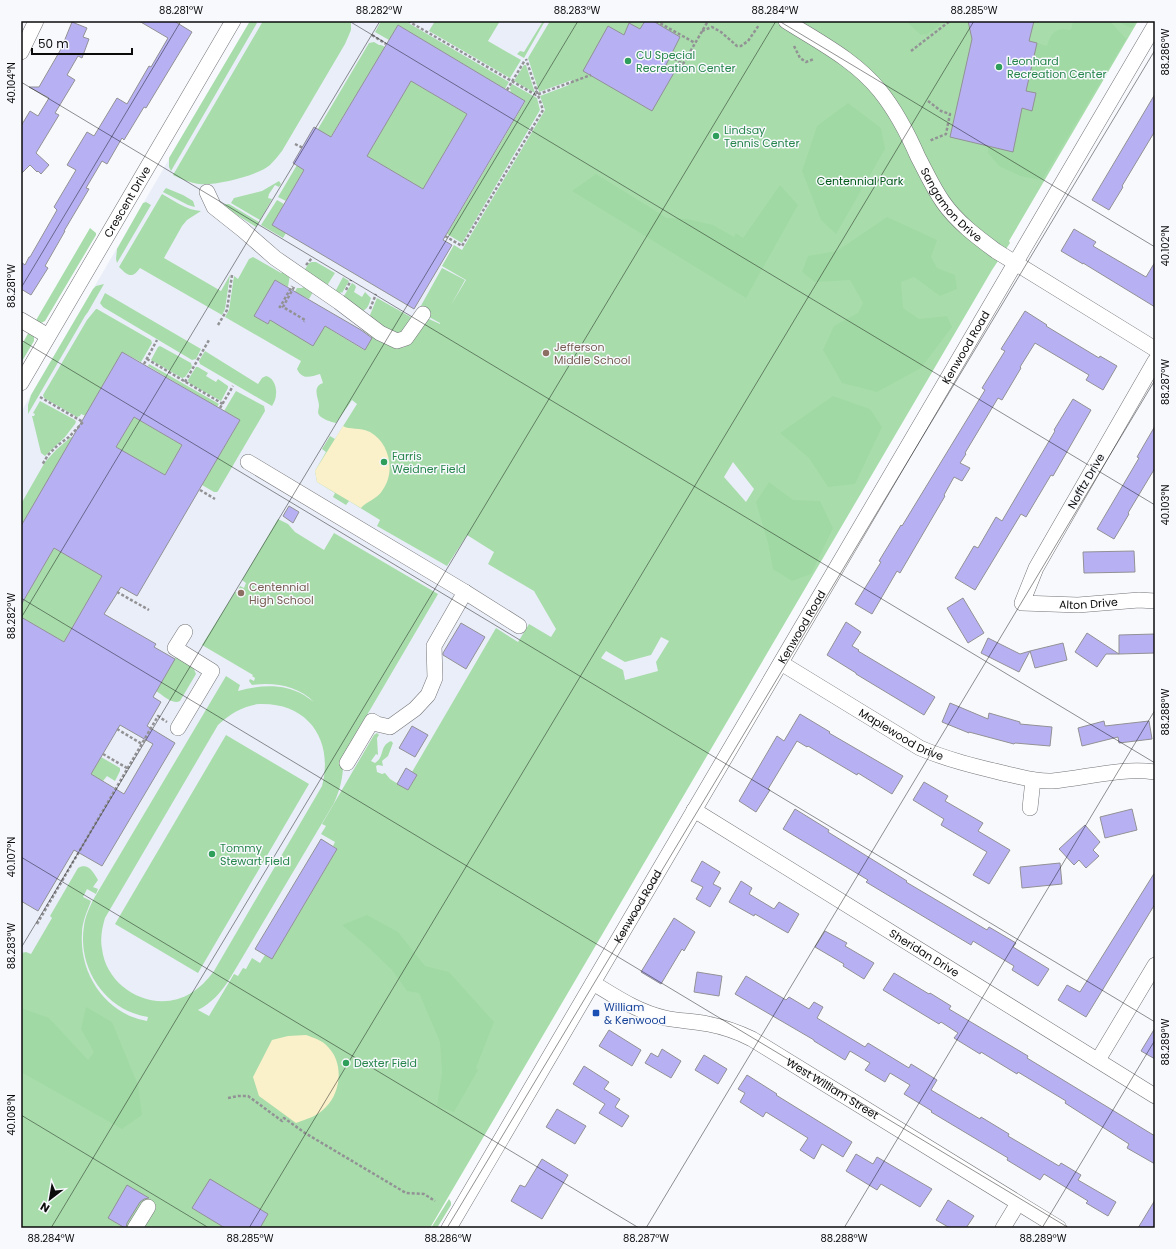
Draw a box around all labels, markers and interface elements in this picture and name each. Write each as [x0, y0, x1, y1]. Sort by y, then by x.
text: 88.281°W [159, 3, 203, 18]
text: 88.282°W [356, 3, 402, 18]
text: 88.283°W [554, 3, 601, 18]
text: 88.284°W [752, 3, 799, 18]
text: 88.285°W [951, 3, 998, 18]
text: 88.286°W [1158, 28, 1173, 76]
scale bar [32, 30, 132, 56]
text: 50 m [38, 35, 69, 52]
place label: CU Special Recreation Center [636, 47, 736, 76]
place label: Leonhard Recreation Center [1007, 53, 1107, 82]
marker: CU Special Recreation Center [623, 56, 633, 66]
text: 40.104°N [4, 62, 19, 104]
marker: Leonhard Recreation Center [994, 62, 1004, 72]
place label: Lindsay Tennis Center [724, 122, 800, 151]
marker: Lindsay Tennis Center [711, 131, 721, 141]
street label: Crescent Drive [100, 163, 154, 240]
street label: Sangamon Drive [917, 165, 986, 246]
park label: Centennial Park [817, 173, 904, 189]
text: 40.102°N [1158, 225, 1173, 267]
text: 88.281°W [4, 264, 19, 308]
street label: Kenwood Road [938, 308, 994, 387]
place label: Jefferson Middle School [554, 339, 630, 368]
marker: Jefferson Middle School [541, 348, 551, 358]
text: 88.287°W [1158, 359, 1173, 405]
place label: Farris Weidner Field [392, 448, 466, 477]
street label: Nofftz Drive [1064, 450, 1108, 512]
marker: Farris Weidner Field [379, 457, 389, 467]
text: 40.103°N [1158, 484, 1173, 526]
place label: Centennial High School [249, 579, 314, 608]
street label: Kenwood Road [774, 587, 830, 667]
marker: Centennial High School [236, 588, 246, 598]
text: 88.282°W [4, 593, 19, 639]
street label: Alton Drive [1059, 594, 1119, 613]
text: 88.288°W [1158, 688, 1173, 735]
street label: Maplewood Drive [856, 704, 946, 764]
text: 40.107°N [4, 837, 19, 877]
place label: Tommy Stewart Field [220, 840, 290, 869]
marker: Tommy Stewart Field [207, 849, 217, 859]
street label: Kenwood Road [610, 867, 666, 946]
text: 88.283°W [4, 922, 19, 969]
street label: Sheridan Drive [886, 925, 962, 981]
place label: William & Kenwood [604, 999, 666, 1028]
marker: William & Kenwood [591, 1008, 601, 1018]
text: 88.289°W [1158, 1018, 1173, 1065]
street label: West William Street [783, 1054, 882, 1123]
place label: Dexter Field [354, 1055, 417, 1071]
marker: Dexter Field [341, 1058, 351, 1068]
text: 40.108°N [4, 1094, 19, 1136]
north arrow [30, 1179, 70, 1219]
text: N [37, 1199, 53, 1217]
text: 88.284°W [28, 1231, 75, 1246]
text: 88.285°W [227, 1231, 274, 1246]
text: 88.286°W [425, 1231, 472, 1246]
text: 88.287°W [623, 1231, 669, 1246]
text: 88.288°W [821, 1231, 868, 1246]
text: 88.289°W [1020, 1231, 1067, 1246]

